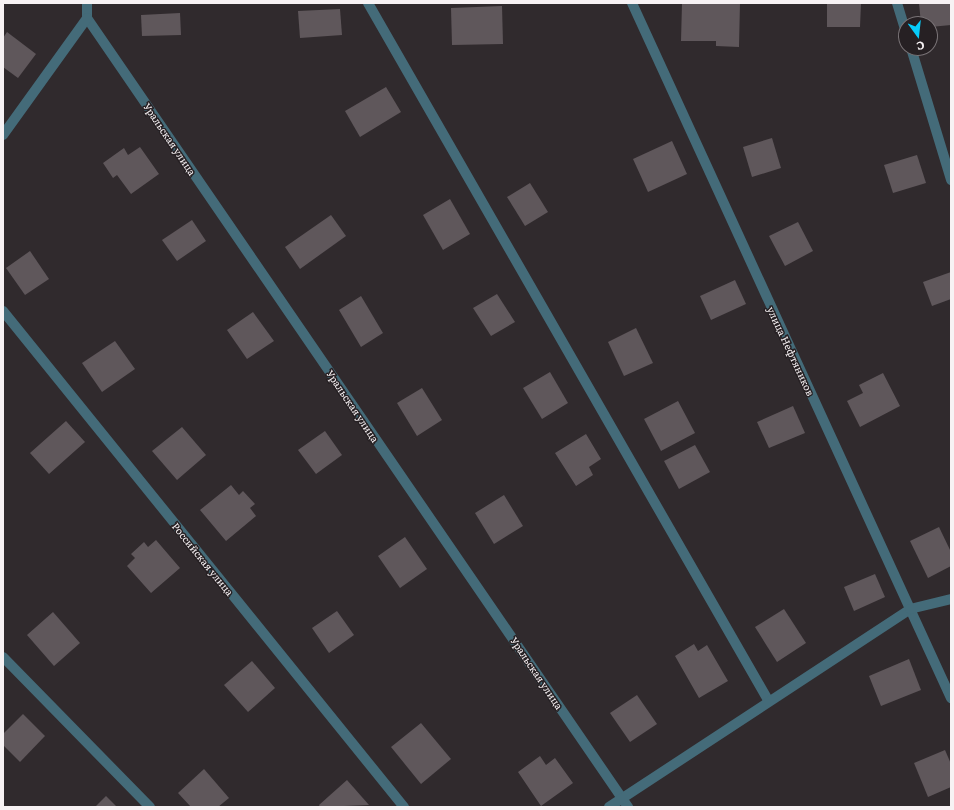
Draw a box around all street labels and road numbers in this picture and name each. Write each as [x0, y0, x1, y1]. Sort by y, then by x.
street label: Уральская улица [141, 101, 199, 177]
street label: улица Нефтяников [765, 305, 817, 397]
street label: Уральская улица [324, 368, 382, 444]
street label: Российская улица [170, 520, 236, 598]
street label: Уральская улица [508, 635, 566, 711]

